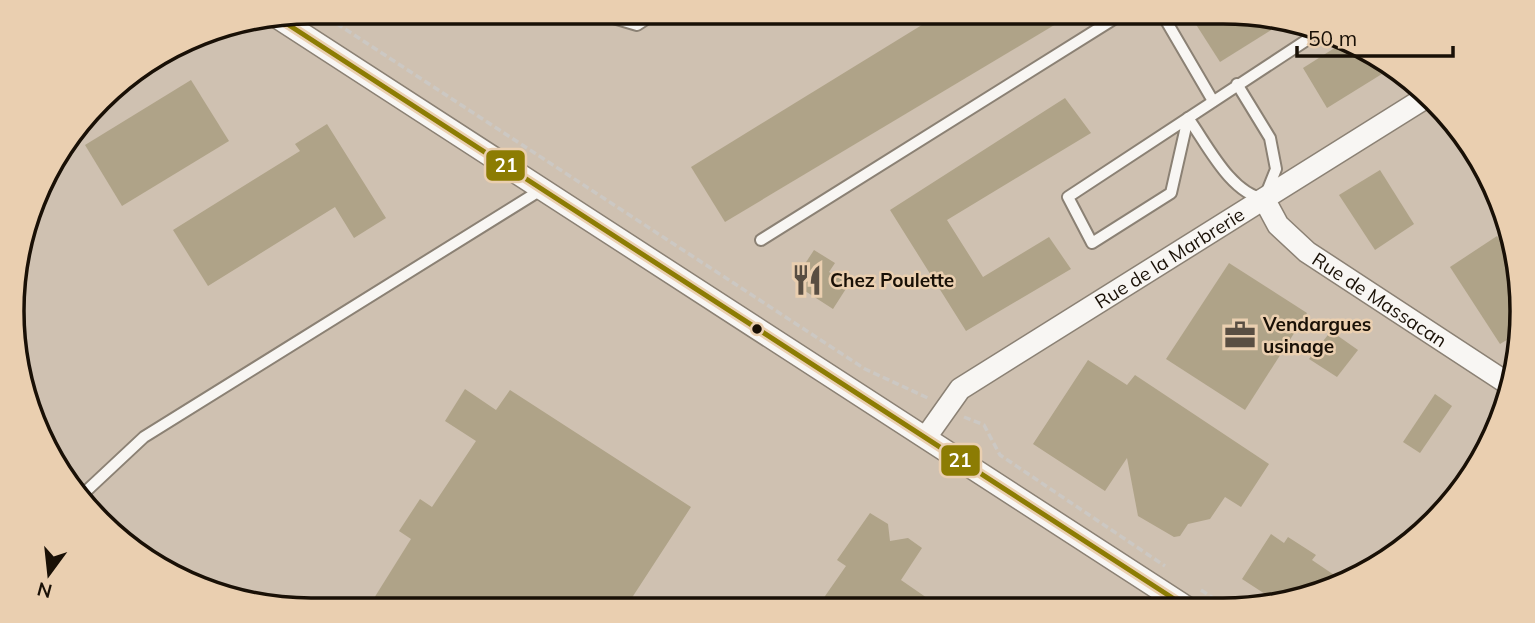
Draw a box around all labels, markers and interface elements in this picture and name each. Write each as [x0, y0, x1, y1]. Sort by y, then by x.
scale bar [1297, 14, 1453, 58]
text: 50 m [1308, 25, 1357, 51]
line badge: 21 [485, 149, 526, 182]
text: 21 [495, 153, 517, 177]
street label: Rue de la Marbrerie [1090, 202, 1249, 314]
street label: Rue de Massacan [1308, 247, 1451, 352]
restaurant icon: Chez Poulette [790, 263, 824, 297]
place label: Chez Poulette [830, 268, 954, 292]
place label: Vendargues usinage [1262, 312, 1371, 358]
office icon: Vendargues usinage [1223, 318, 1257, 352]
unlabelled marker [750, 322, 764, 336]
line badge: 21 [940, 444, 981, 477]
text: 21 [949, 448, 971, 472]
north arrow [14, 539, 84, 609]
text: N [35, 577, 55, 604]

